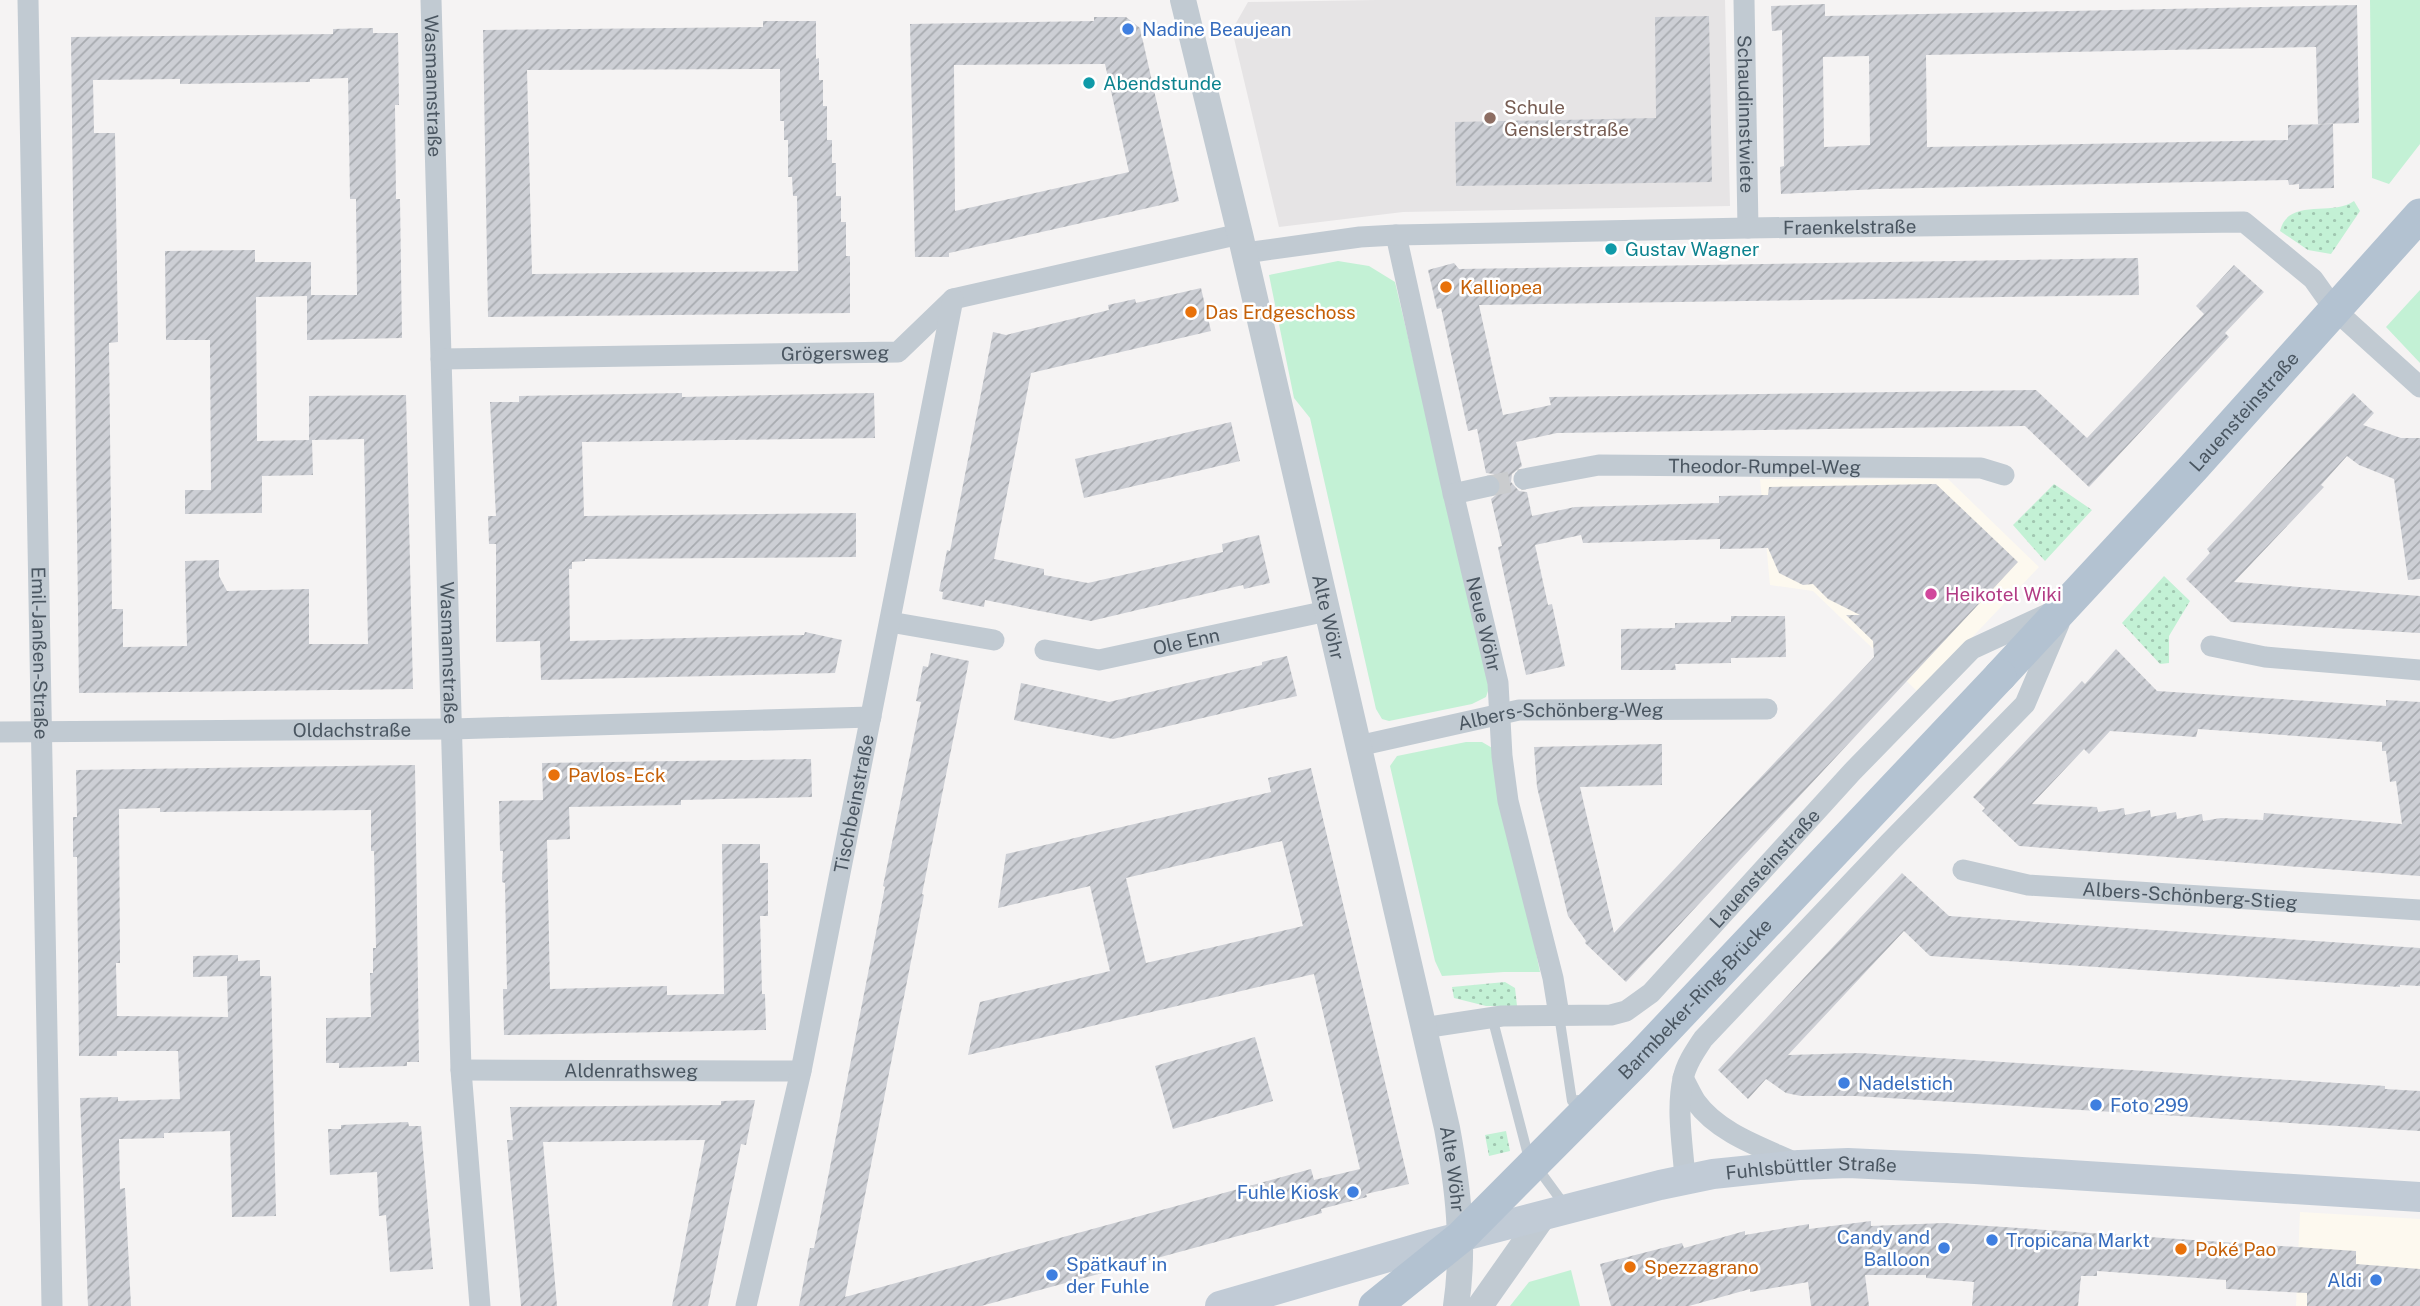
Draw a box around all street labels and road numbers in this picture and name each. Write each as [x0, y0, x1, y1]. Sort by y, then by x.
street label: Wasmannstraße [420, 14, 446, 157]
street label: Schaudinnstwiete [1734, 35, 1758, 193]
street label: Fraenkelstraße [1783, 215, 1917, 239]
street label: Grögersweg [781, 341, 889, 365]
street label: Lauensteinstraße [2185, 347, 2303, 476]
street label: Theodor-Rumpel-Weg [1668, 455, 1861, 478]
street label: Emil-Janßen-Straße [27, 566, 53, 739]
street label: Alte Wöhr [1308, 572, 1349, 662]
street label: Neue Wöhr [1462, 574, 1506, 674]
street label: Wasmannstraße [436, 581, 462, 724]
street label: Ole Enn [1151, 623, 1222, 659]
street label: Albers-Schönberg-Weg [1456, 698, 1664, 734]
street label: Oldachstraße [293, 718, 411, 741]
street label: Tischbeinstraße [829, 732, 878, 875]
street label: Lauensteinstraße [1705, 804, 1824, 932]
street label: Albers-Schönberg-Stieg [2082, 877, 2298, 913]
street label: Barmbeker-Ring-Brücke [1613, 914, 1776, 1084]
street label: Aldenrathsweg [564, 1059, 698, 1082]
street label: Alte Wöhr [1436, 1124, 1470, 1213]
street label: Fuhlsbüttler Straße [1724, 1152, 1897, 1184]

